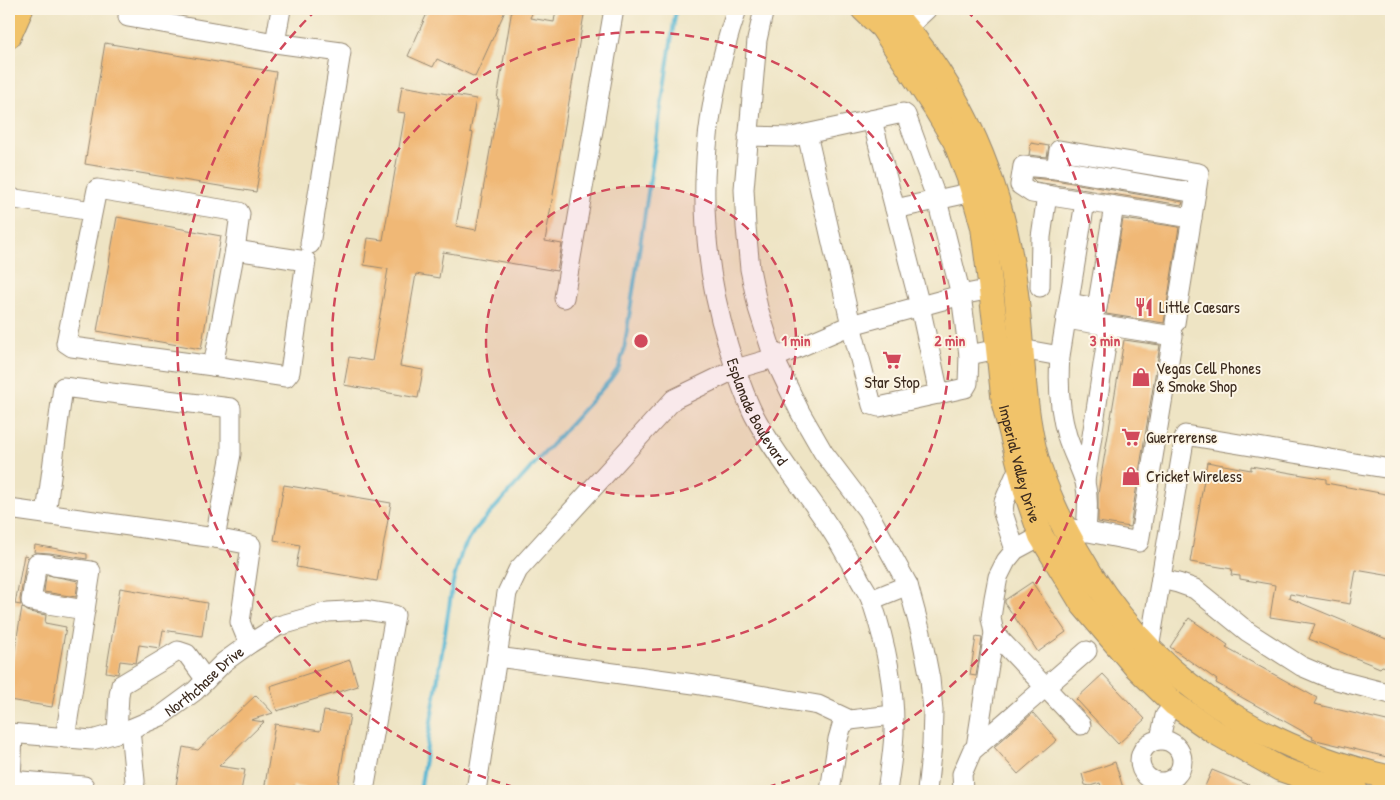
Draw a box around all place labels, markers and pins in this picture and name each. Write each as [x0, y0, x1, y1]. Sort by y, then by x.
restaurant icon: Little Caesars [1133, 296, 1155, 318]
place label: Little Caesars [1159, 296, 1240, 318]
centre of rings [632, 332, 650, 350]
supermarket icon: Star Stop [881, 349, 903, 371]
place label: Vegas Cell Phones & Smoke Shop [1156, 357, 1261, 397]
shop icon: Vegas Cell Phones & Smoke Shop [1130, 366, 1152, 388]
place label: Star Stop [864, 371, 920, 393]
supermarket icon: Guerrerense [1120, 426, 1142, 448]
place label: Guerrerense [1146, 426, 1218, 448]
shop icon: Cricket Wireless [1120, 465, 1142, 487]
place label: Cricket Wireless [1146, 465, 1242, 487]

